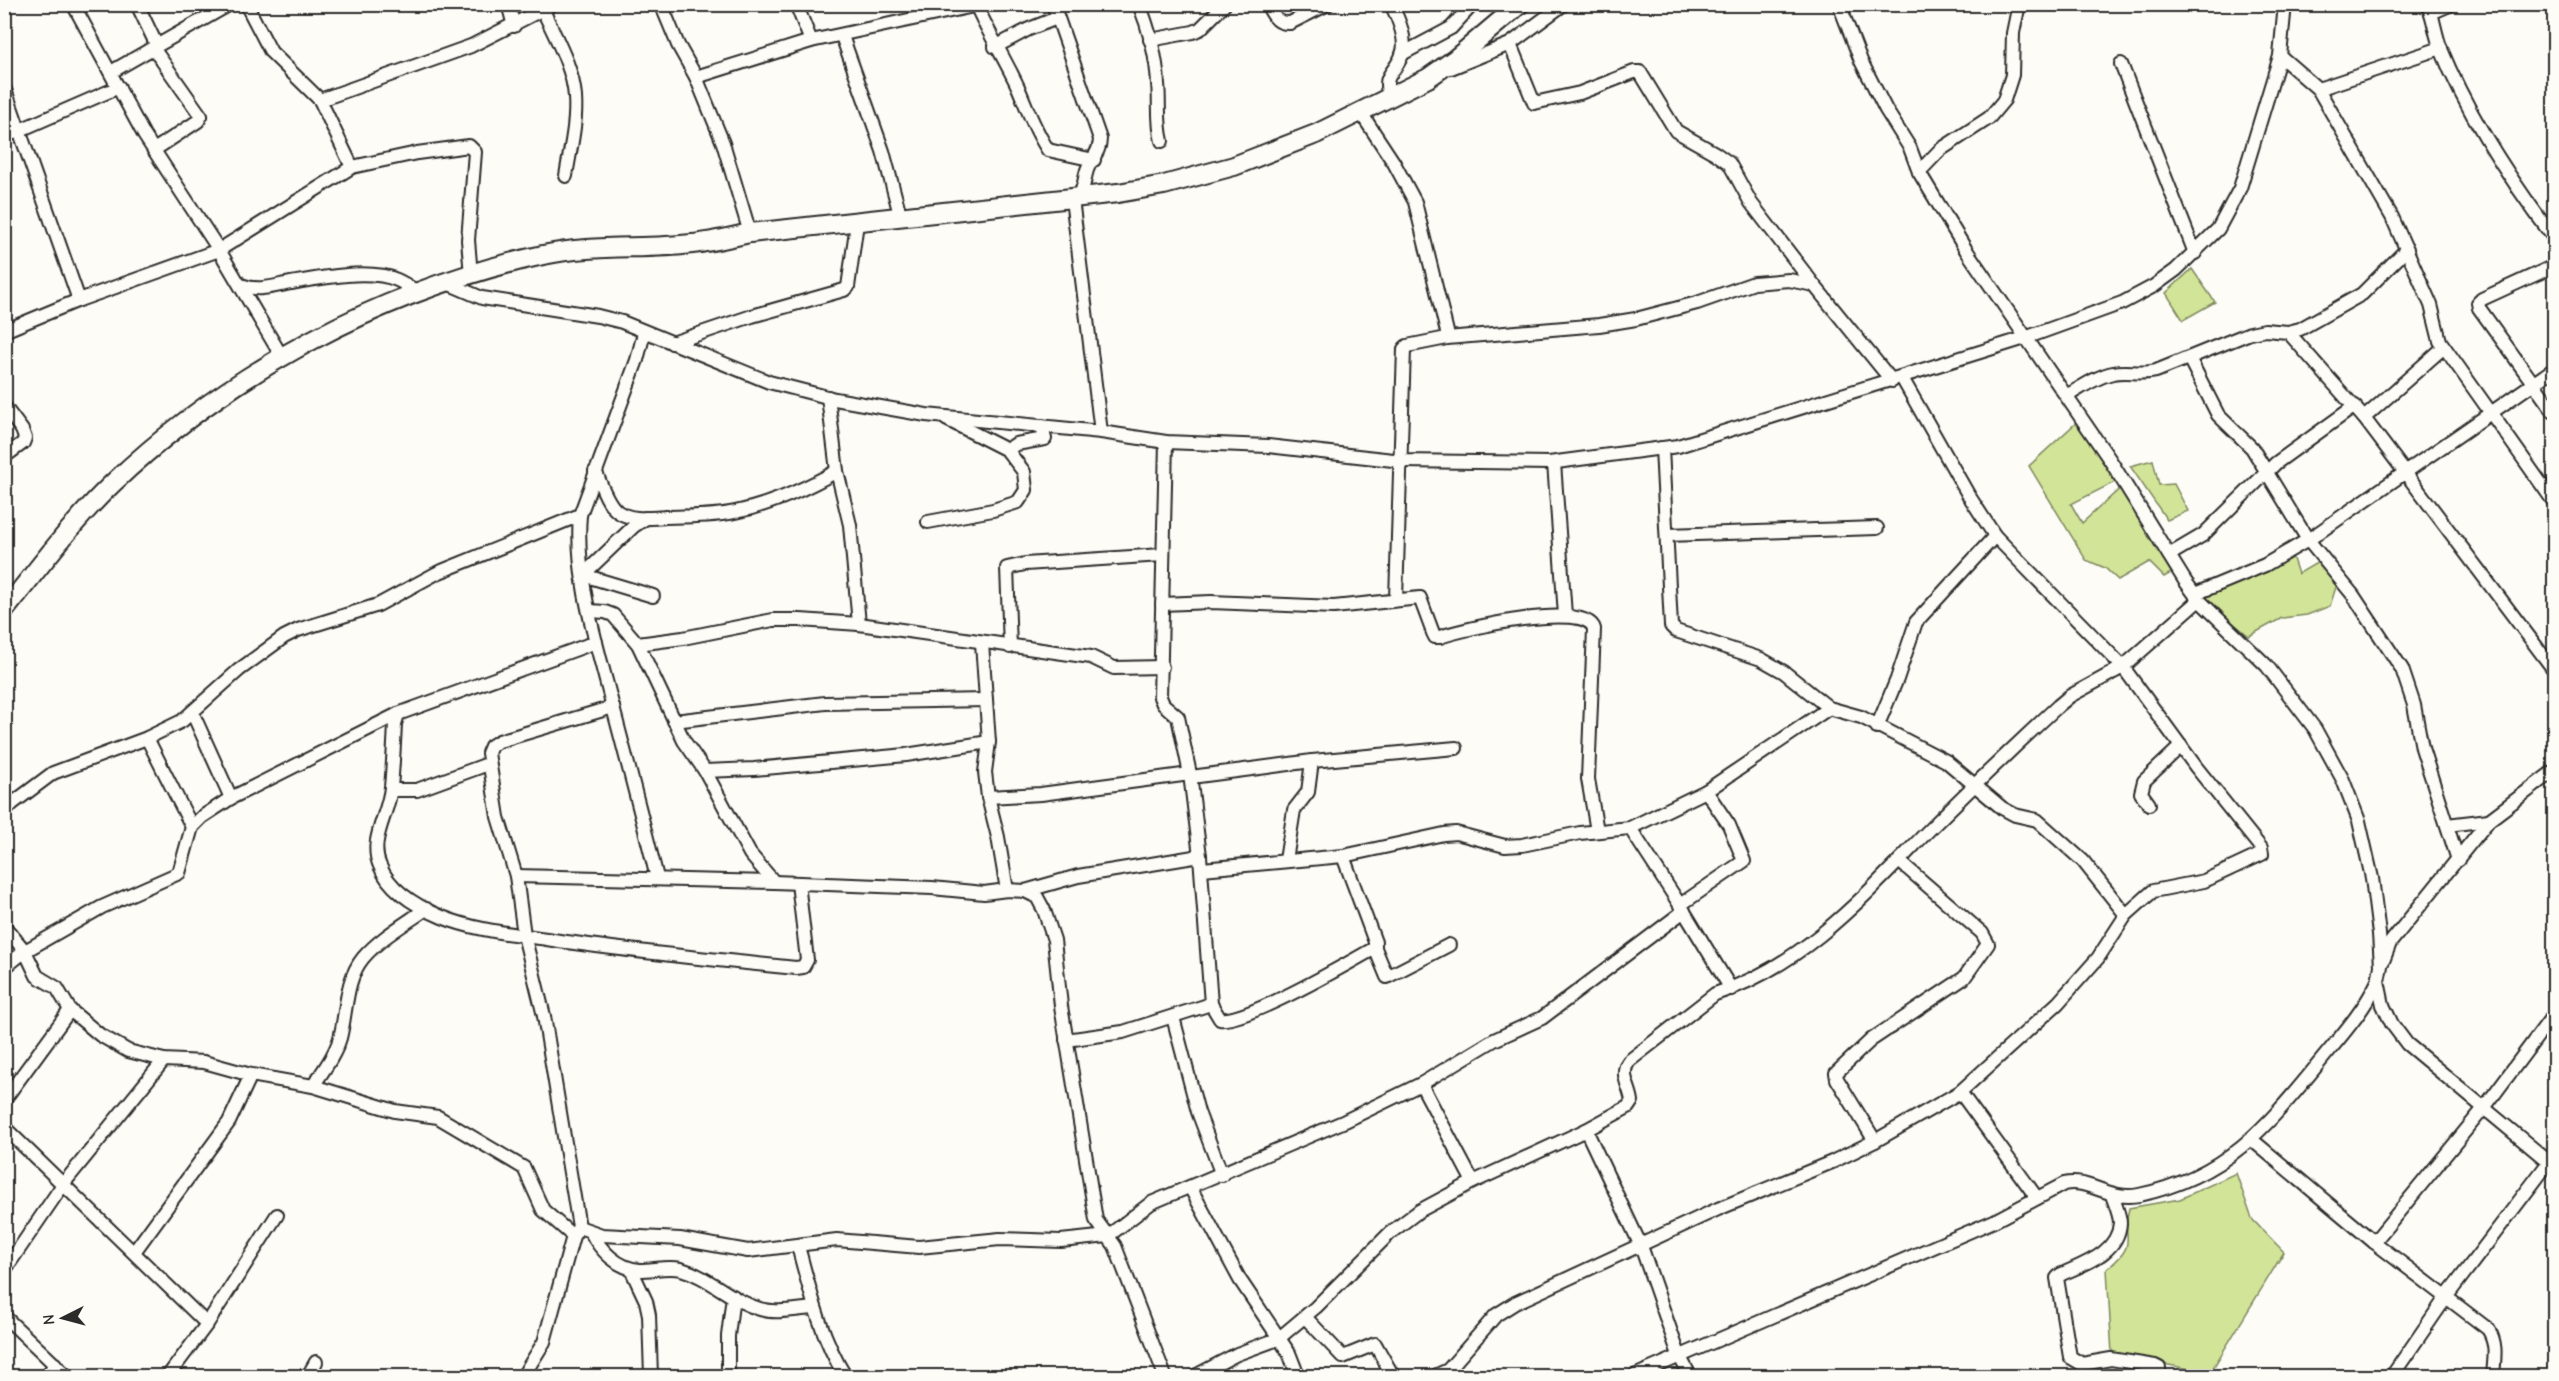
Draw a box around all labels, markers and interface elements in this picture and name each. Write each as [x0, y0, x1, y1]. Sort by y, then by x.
north arrow [33, 1288, 93, 1348]
text: N [40, 1313, 59, 1326]

